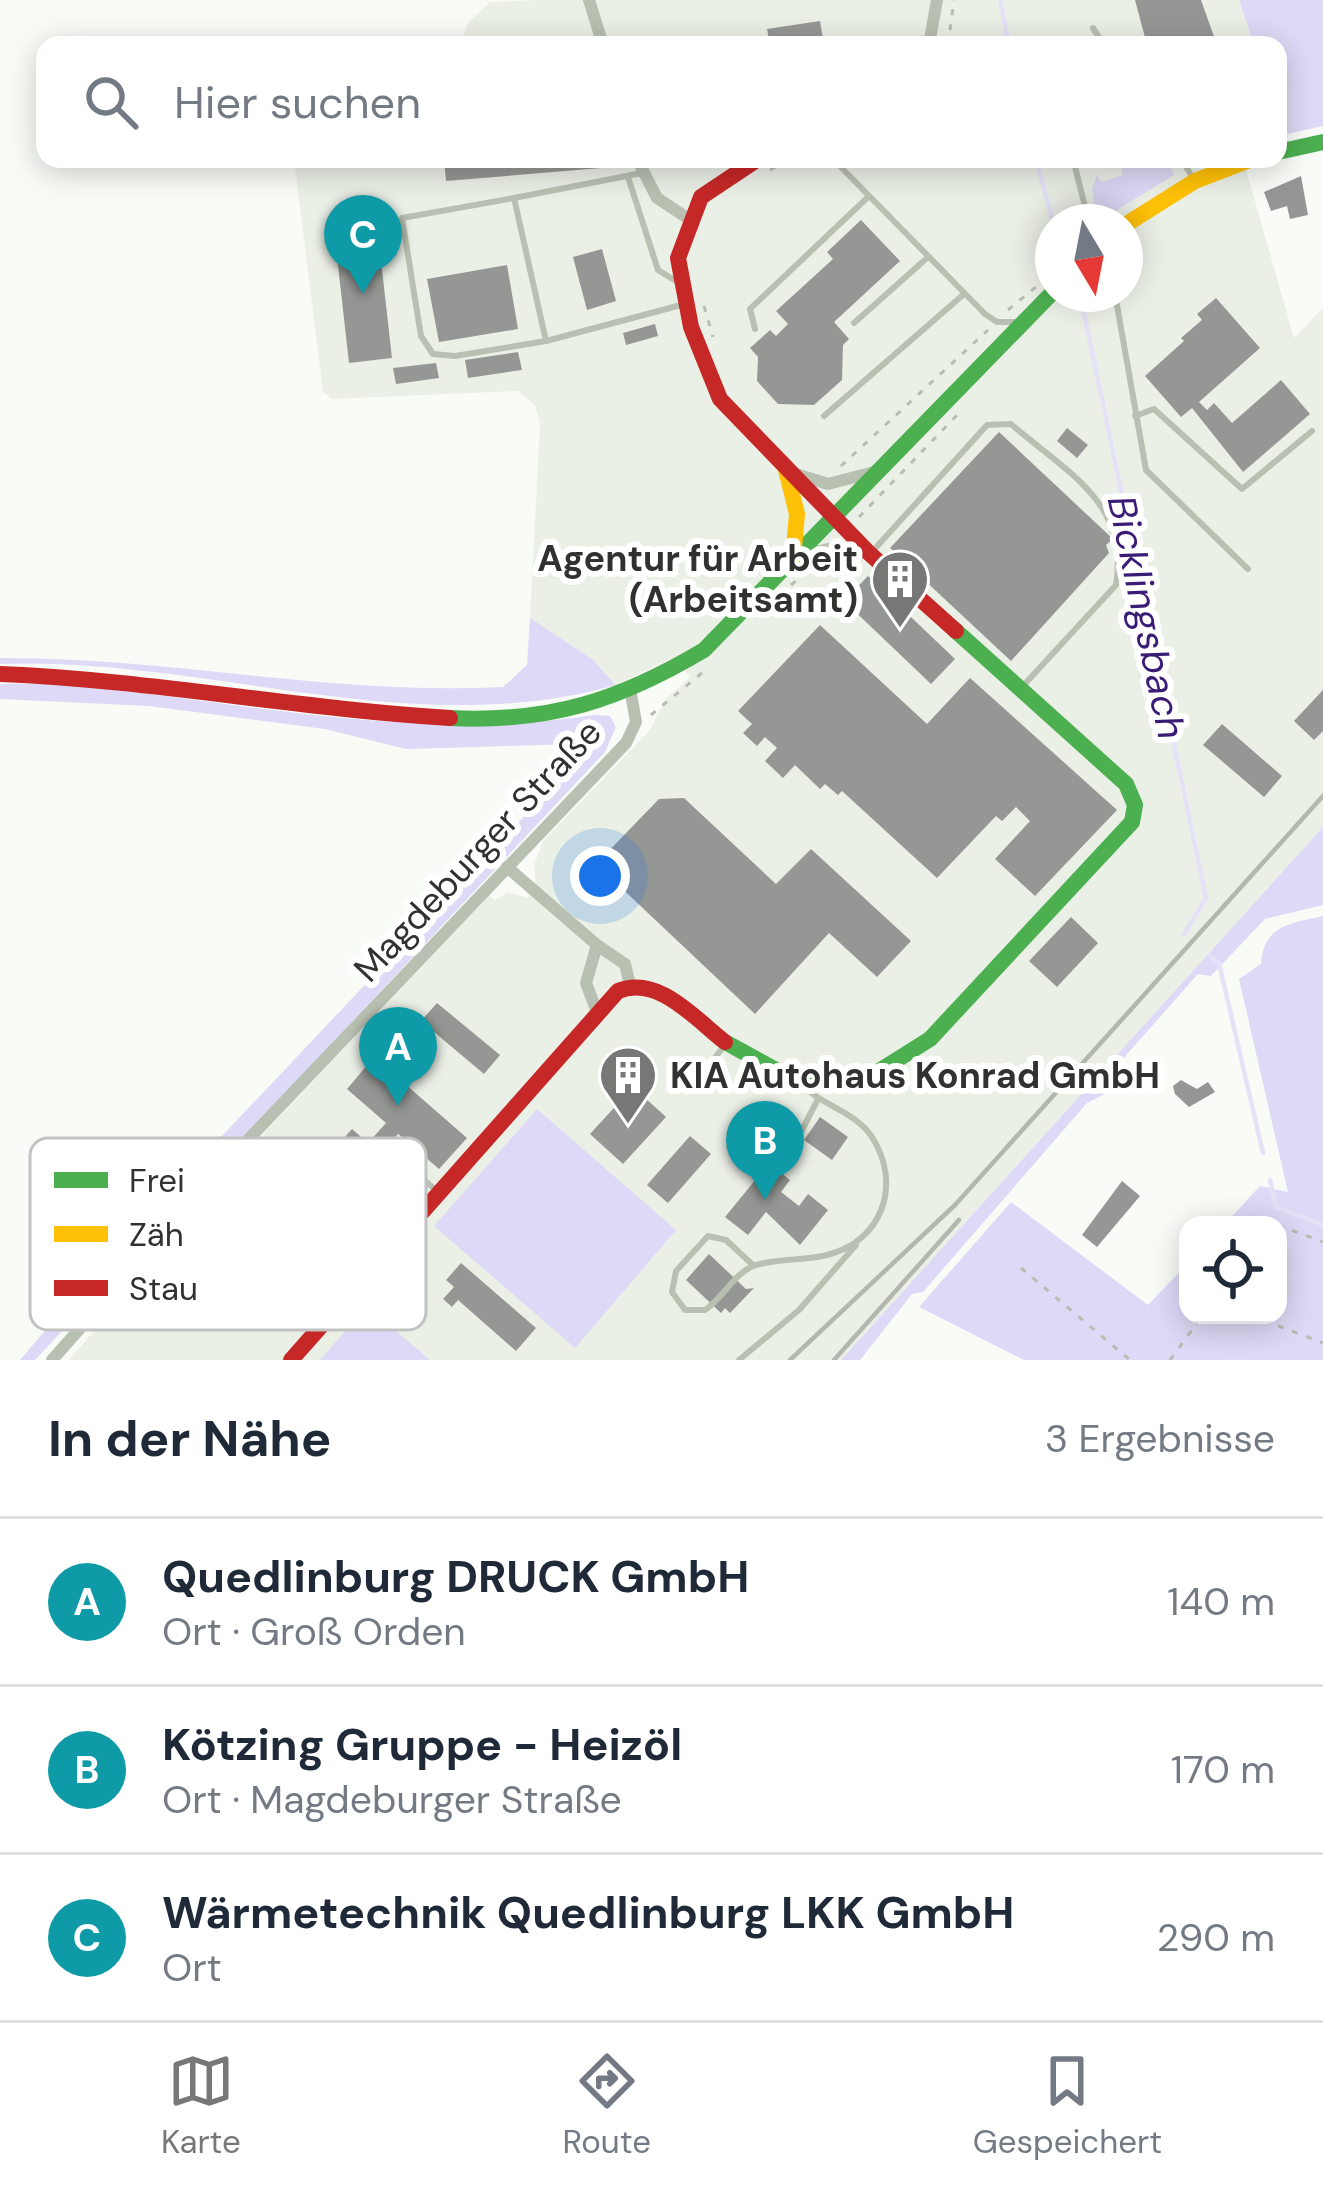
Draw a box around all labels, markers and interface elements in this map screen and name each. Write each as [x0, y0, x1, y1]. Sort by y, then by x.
search box [36, 36, 1287, 168]
icon: search [78, 69, 144, 135]
text: Hier suchen [174, 73, 421, 132]
pin: C [324, 195, 402, 294]
north arrow [1035, 204, 1143, 312]
water label: Bicklingsbach [1096, 491, 1197, 744]
place label: Agentur für Arbeit (Arbeitsamt) [537, 535, 858, 623]
building icon: Agentur für Arbeit (Arbeitsamt) [869, 548, 931, 630]
street label: Magdeburger Straße [343, 709, 611, 992]
your location [570, 846, 630, 906]
pin: A [359, 1007, 437, 1106]
building icon: KIA Autohaus Konrad GmbH [597, 1044, 659, 1126]
place label: KIA Autohaus Konrad GmbH [670, 1052, 1160, 1099]
pin: B [726, 1101, 804, 1200]
legend [30, 1138, 426, 1330]
text: Frei [129, 1159, 185, 1202]
text: Zäh [129, 1213, 184, 1256]
map controls [1179, 1216, 1287, 1324]
button: locate [1179, 1216, 1287, 1324]
text: Stau [129, 1267, 198, 1310]
text: In der Nähe [48, 1405, 332, 1472]
text: 3 Ergebnisse [1045, 1413, 1275, 1464]
text: Quedlinburg DRUCK GmbH [162, 1547, 749, 1606]
text: A [73, 1576, 101, 1627]
text: 140 m [1167, 1576, 1275, 1627]
text: Ort · Groß Orden [162, 1606, 466, 1657]
text: Kötzing Gruppe - Heizöl [162, 1715, 682, 1774]
text: B [75, 1744, 99, 1795]
text: 170 m [1171, 1744, 1275, 1795]
text: Ort · Magdeburger Straße [162, 1774, 622, 1825]
text: Wärmetechnik Quedlinburg LKK GmbH [162, 1883, 1014, 1942]
text: C [73, 1912, 101, 1963]
text: 290 m [1157, 1912, 1275, 1963]
text: Ort [162, 1942, 222, 1993]
tab: Karte [161, 2048, 241, 2163]
tab: Route [563, 2048, 651, 2163]
tab: Gespeichert [973, 2048, 1162, 2163]

